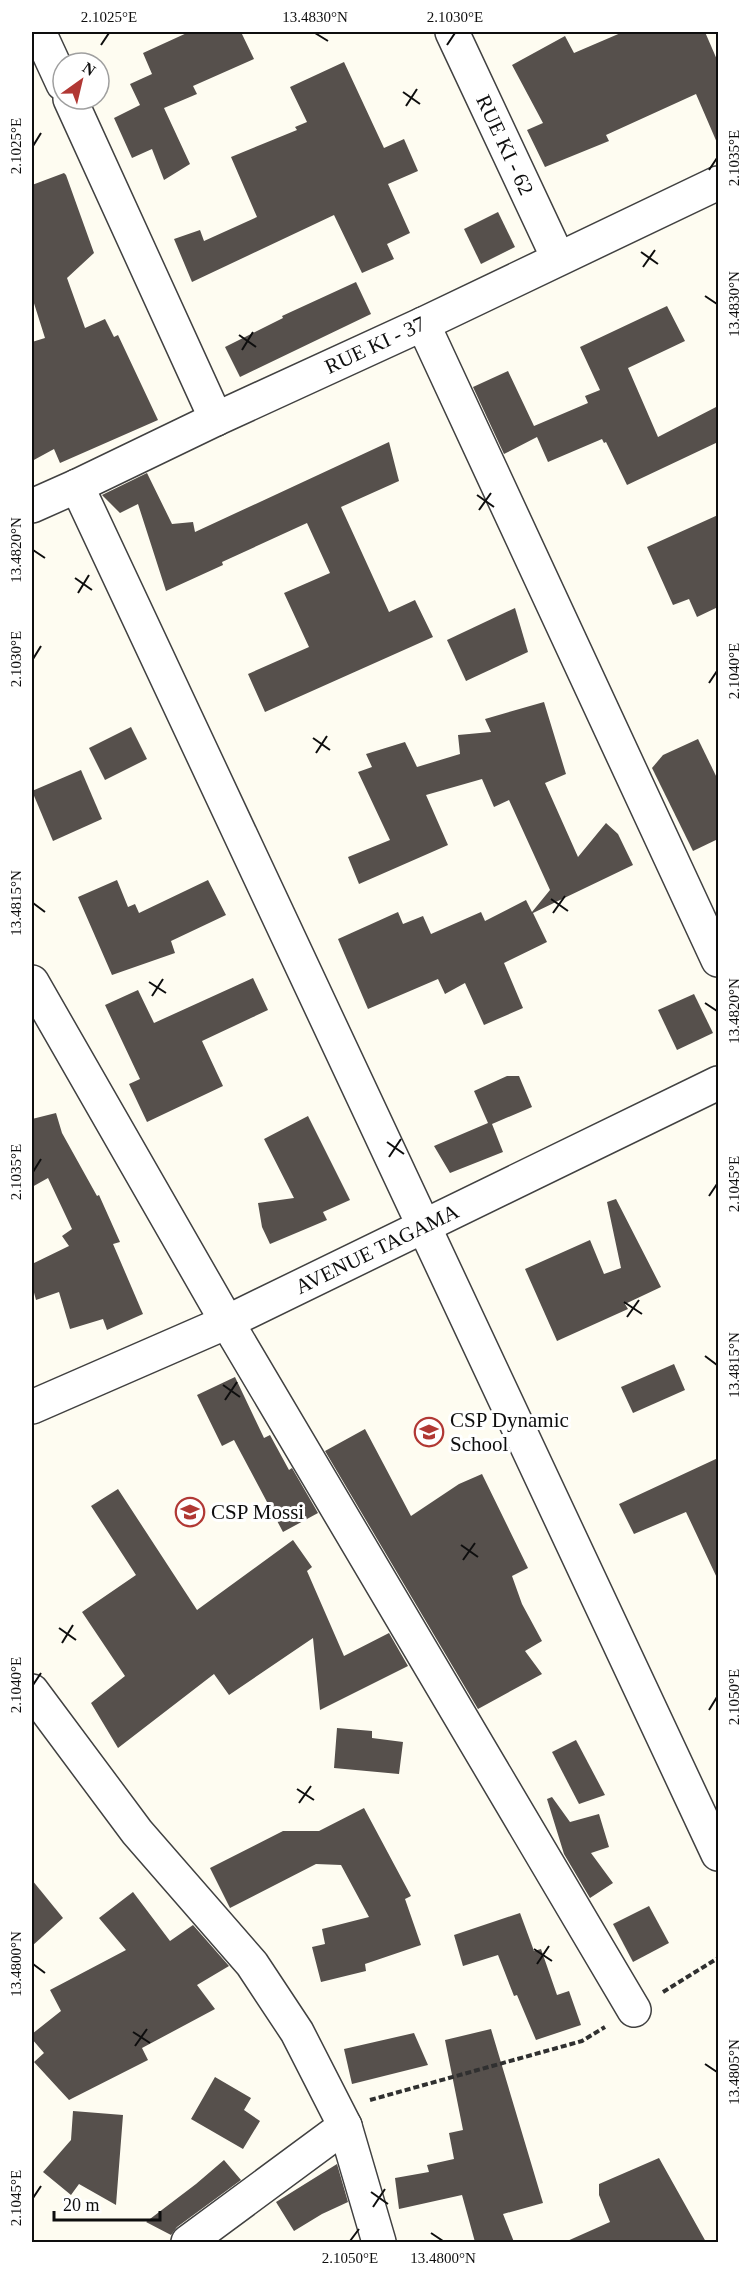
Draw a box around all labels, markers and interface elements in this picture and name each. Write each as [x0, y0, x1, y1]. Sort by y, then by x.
text: 2.1025°E [81, 9, 137, 25]
text: 13.4830°N [282, 9, 348, 25]
text: 2.1030°E [427, 9, 483, 25]
north arrow [51, 51, 111, 111]
text: N [80, 59, 99, 80]
street label: RUE KI - 62 [471, 91, 539, 199]
text: 2.1025°E [8, 118, 24, 174]
text: 2.1035°E [726, 130, 742, 186]
text: 13.4830°N [726, 271, 742, 337]
street label: RUE KI - 37 [321, 311, 429, 379]
text: 13.4820°N [8, 517, 24, 583]
text: 2.1030°E [8, 631, 24, 687]
text: 2.1040°E [726, 643, 742, 699]
text: 13.4815°N [8, 870, 24, 936]
text: 13.4820°N [726, 978, 742, 1044]
text: 2.1035°E [8, 1144, 24, 1200]
text: 2.1045°E [726, 1156, 742, 1212]
street label: AVENUE TAGAMA [291, 1199, 463, 1299]
text: 13.4815°N [726, 1332, 742, 1398]
place label: CSP Dynamic School [450, 1408, 569, 1456]
school or university icon: CSP Dynamic School [413, 1416, 445, 1448]
school or university icon: CSP Mossi [174, 1496, 206, 1528]
place label: CSP Mossi [211, 1500, 304, 1524]
text: 2.1040°E [8, 1657, 24, 1713]
text: 2.1050°E [726, 1669, 742, 1725]
text: 13.4800°N [8, 1931, 24, 1997]
text: 13.4805°N [726, 2039, 742, 2105]
text: 2.1045°E [8, 2170, 24, 2226]
scale bar [54, 2184, 160, 2222]
text: 20 m [63, 2195, 100, 2215]
text: 2.1050°E [322, 2250, 378, 2266]
text: 13.4800°N [410, 2250, 476, 2266]

